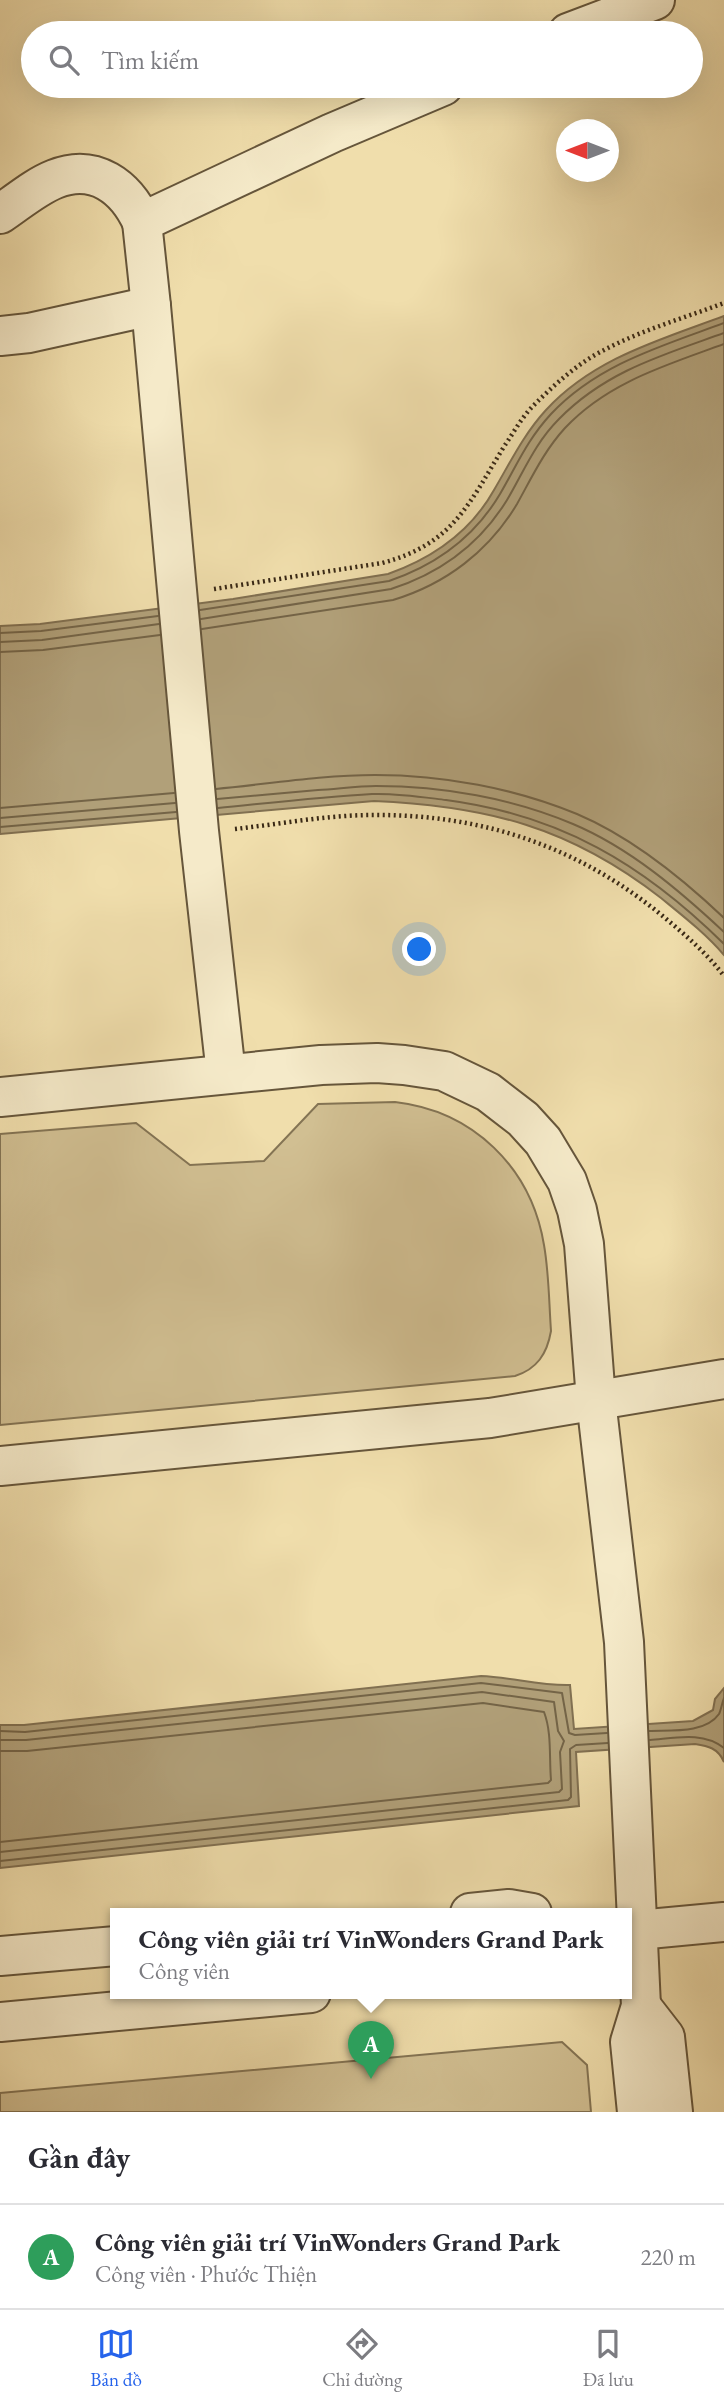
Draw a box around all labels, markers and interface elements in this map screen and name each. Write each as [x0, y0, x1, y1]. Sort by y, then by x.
search box [21, 21, 703, 98]
icon: search [45, 41, 83, 79]
text: Tìm kiếm [101, 43, 199, 77]
north arrow [556, 119, 619, 182]
your location [402, 932, 436, 966]
popup [110, 1908, 632, 1999]
text: Công viên giải trí VinWonders Grand Park [139, 1922, 603, 1956]
text: Công viên [139, 1956, 230, 1986]
pin: A [348, 2021, 394, 2079]
text: Gần đây [28, 2138, 130, 2177]
text: Công viên giải trí VinWonders Grand Park [95, 2225, 560, 2259]
text: A [43, 2242, 59, 2272]
text: 220 m [640, 2242, 696, 2272]
text: Công viên · Phước Thiện [95, 2259, 317, 2289]
tab: Bản đồ [90, 2325, 142, 2392]
tab: Chỉ đường [322, 2325, 402, 2392]
tab: Đã lưu [583, 2325, 634, 2392]

